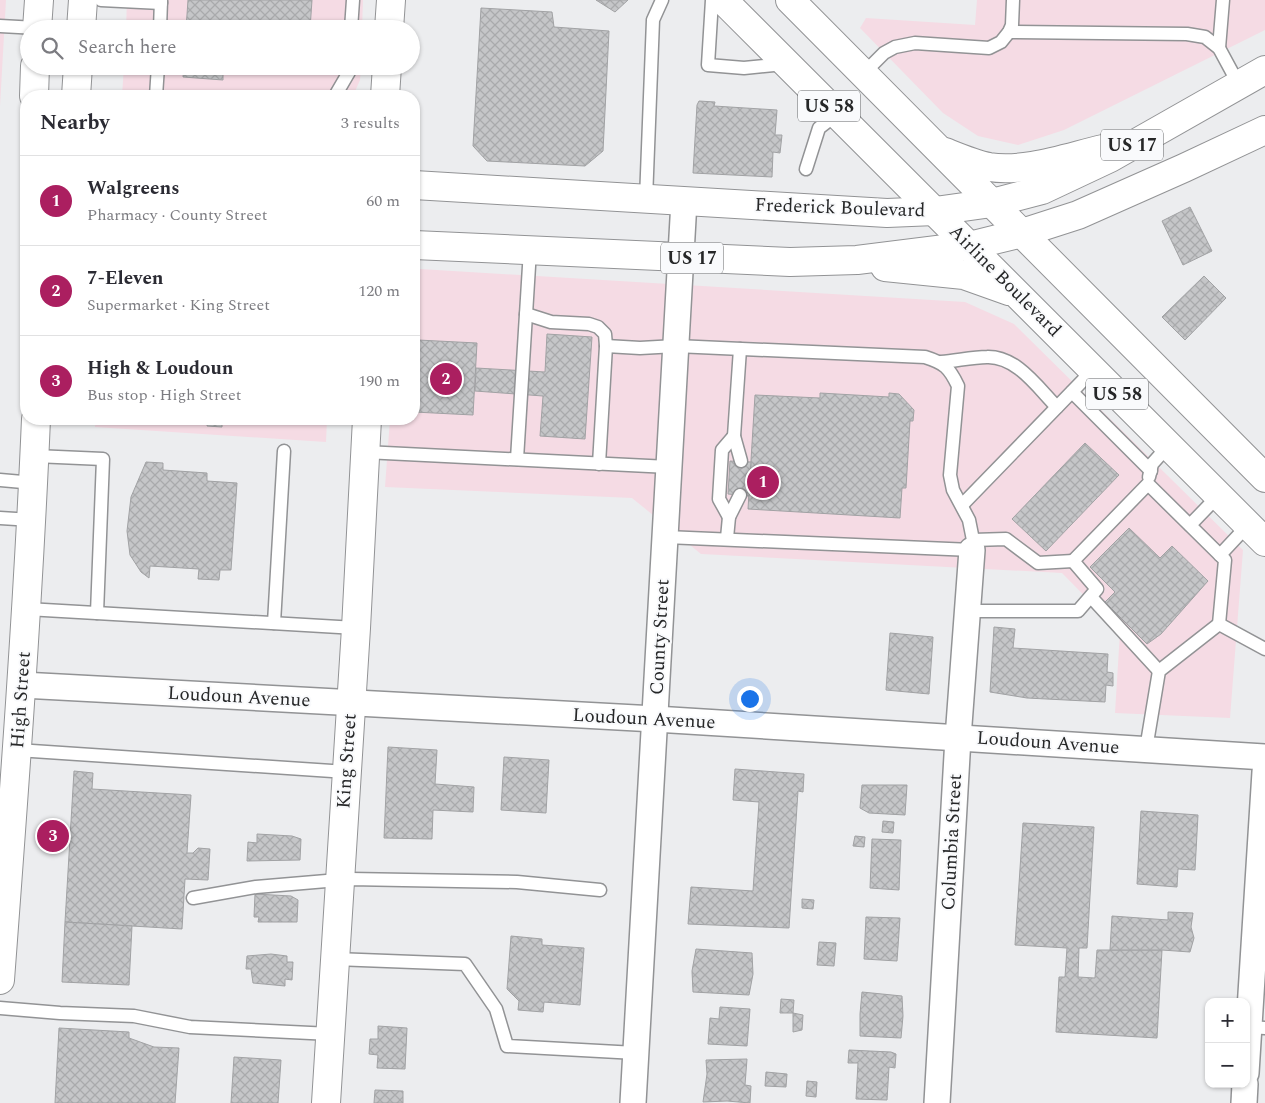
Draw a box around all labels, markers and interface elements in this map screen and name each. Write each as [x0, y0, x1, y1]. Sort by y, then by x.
search box [20, 20, 420, 75]
text: Search here [78, 33, 177, 62]
icon: search [38, 34, 66, 62]
road number: US 58 [798, 90, 860, 122]
text: Nearby [40, 107, 110, 139]
text: 3 results [341, 111, 400, 135]
road number: US 17 [1101, 130, 1163, 160]
text: Walgreens [87, 174, 180, 203]
text: 1 [52, 189, 60, 213]
text: 60 m [366, 189, 400, 213]
street label: Frederick Boulevard [754, 191, 926, 225]
text: Pharmacy · County Street [87, 203, 267, 227]
street label: Airline Boulevard [942, 218, 1068, 344]
road number: US 17 [661, 242, 723, 274]
text: 7-Eleven [87, 264, 164, 293]
text: 2 [52, 279, 60, 303]
text: 120 m [358, 279, 400, 303]
text: Supermarket · King Street [87, 293, 270, 317]
text: High & Loudoun [87, 354, 233, 383]
pin: 2 [430, 360, 462, 398]
text: 3 [52, 369, 60, 393]
text: 190 m [358, 369, 400, 393]
road number: US 58 [1086, 378, 1148, 409]
text: Bus stop · High Street [87, 383, 241, 407]
pin: 1 [747, 463, 779, 501]
street label: County Street [642, 578, 678, 696]
street label: High Street [3, 650, 39, 749]
street label: Loudoun Avenue [167, 679, 311, 715]
your location [737, 686, 763, 712]
street label: Loudoun Avenue [572, 701, 716, 737]
street label: King Street [329, 712, 365, 810]
street label: Loudoun Avenue [976, 724, 1120, 762]
street label: Columbia Street [934, 773, 970, 911]
pin: 3 [37, 817, 69, 855]
map controls [1205, 998, 1250, 1088]
button: + [1205, 998, 1250, 1043]
button: − [1205, 1043, 1250, 1088]

